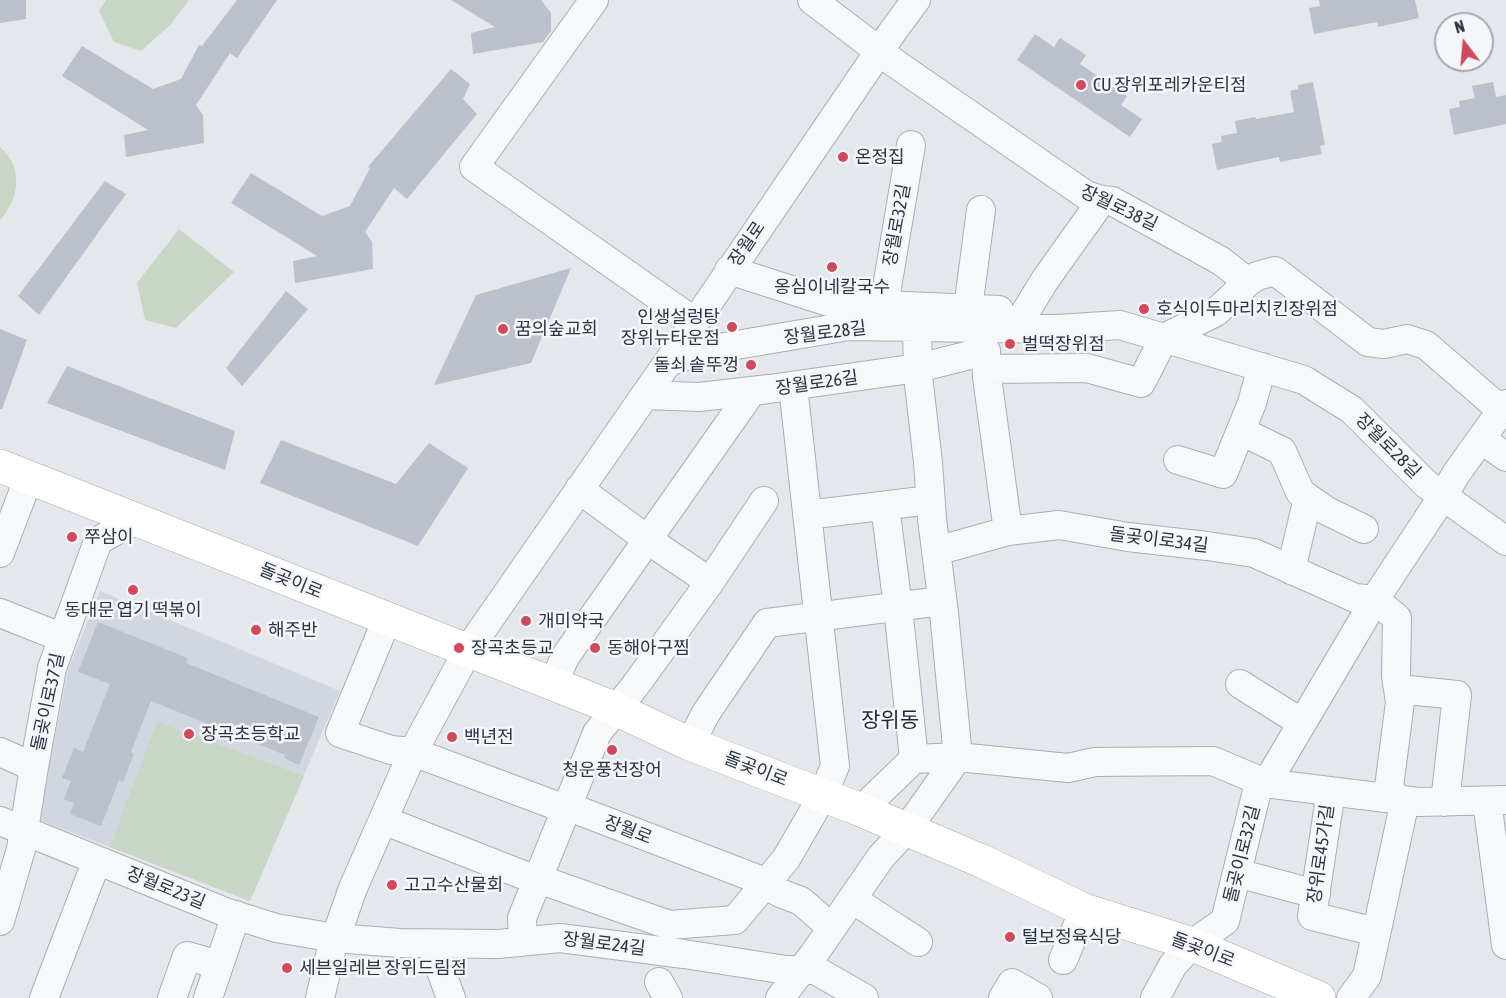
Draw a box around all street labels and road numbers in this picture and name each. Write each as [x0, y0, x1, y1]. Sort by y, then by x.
street label: 장월로38길 [1077, 181, 1161, 235]
street label: 장월로32길 [879, 182, 915, 268]
street label: 장월로 [724, 217, 770, 271]
street label: 장월로28길 [782, 317, 868, 349]
street label: 장월로26길 [774, 367, 860, 399]
street label: 장월로28길 [1351, 409, 1425, 483]
street label: 돌곶이로34길 [1108, 523, 1210, 557]
street label: 돌곶이로 [256, 559, 326, 603]
street label: 돌곶이로37길 [27, 651, 69, 753]
street label: 돌곶이로 [721, 747, 791, 791]
street label: 돌곶이로32길 [1219, 803, 1265, 905]
street label: 장위로45가길 [1303, 803, 1339, 905]
street label: 장월로 [601, 811, 655, 849]
street label: 장월로23길 [123, 862, 209, 914]
street label: 장월로24길 [561, 928, 647, 960]
street label: 돌곶이로 [1168, 928, 1238, 972]

